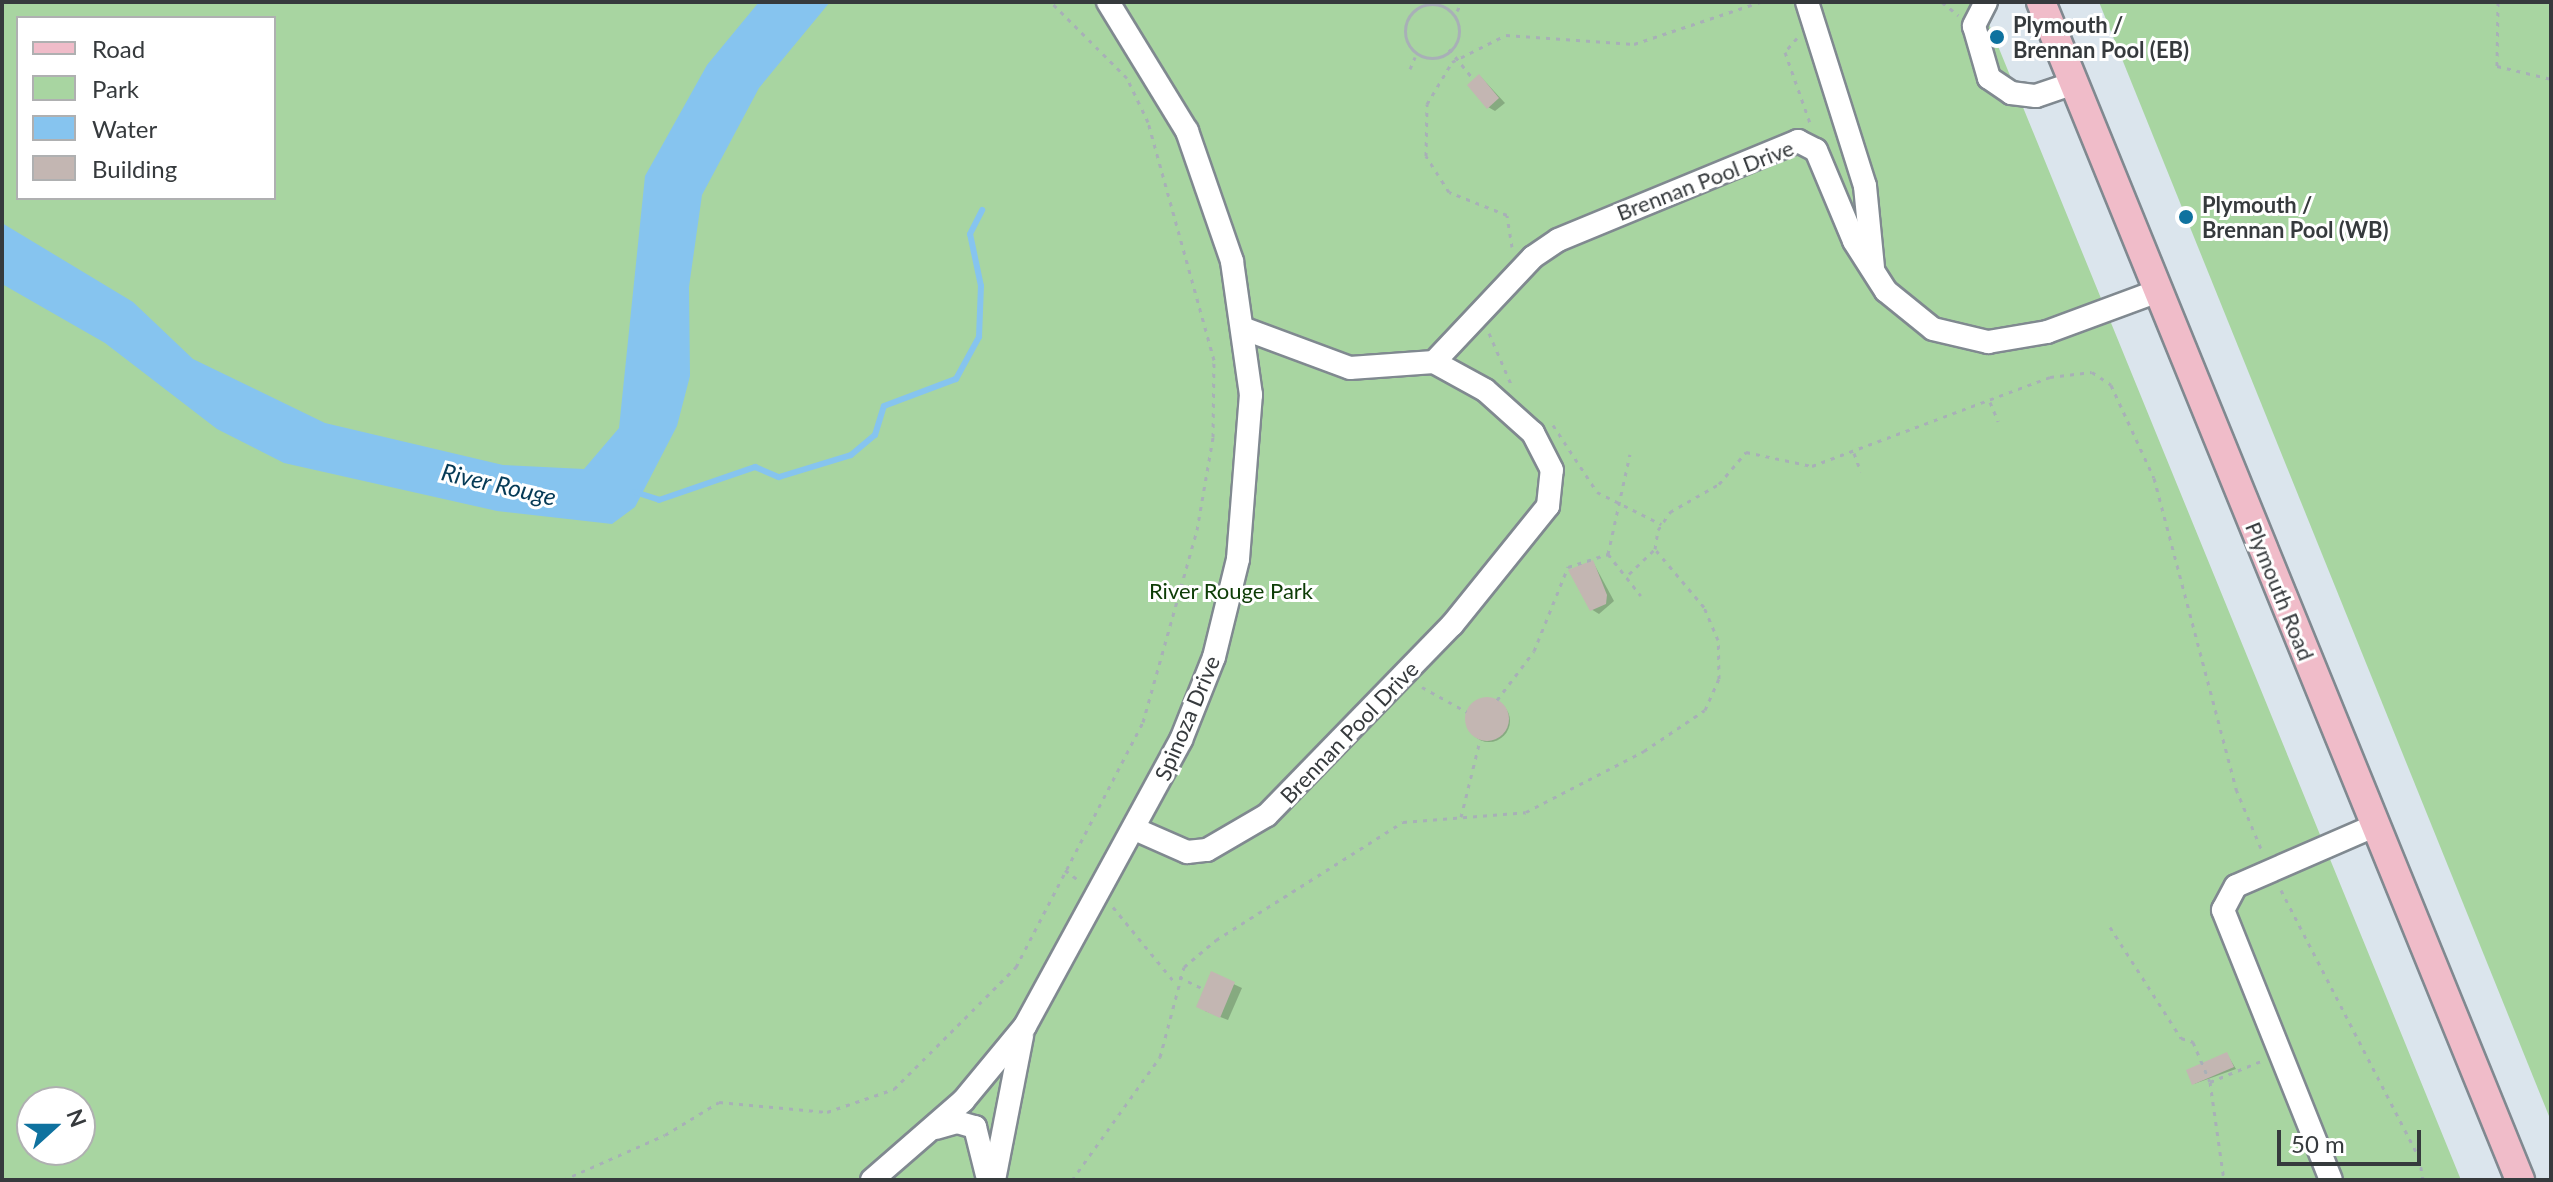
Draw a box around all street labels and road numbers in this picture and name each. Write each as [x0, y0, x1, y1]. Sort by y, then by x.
street label: Brennan Pool Drive [1613, 134, 1797, 226]
street label: Plymouth Road [2240, 518, 2320, 664]
street label: Spinoza Drive [1149, 652, 1225, 784]
street label: Brennan Pool Drive [1274, 655, 1424, 809]

